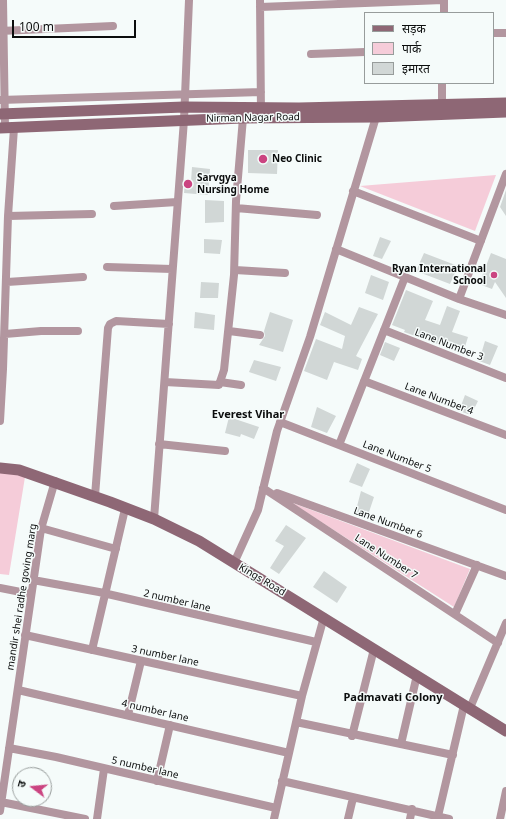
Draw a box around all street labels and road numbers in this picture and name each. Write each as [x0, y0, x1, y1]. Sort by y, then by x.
street label: Nirman Nagar Road [206, 111, 300, 125]
street label: Lane Number 3 [413, 326, 485, 364]
street label: Lane Number 4 [403, 380, 475, 418]
street label: Lane Number 5 [361, 438, 433, 476]
street label: Lane Number 6 [352, 505, 424, 541]
street label: mandir shei radhe goving marg [4, 523, 40, 671]
street label: Lane Number 7 [352, 532, 420, 582]
street label: Kings Road [236, 561, 288, 599]
street label: 2 number lane [142, 587, 212, 615]
street label: 3 number lane [130, 643, 200, 669]
street label: 4 number lane [120, 697, 190, 725]
street label: 5 number lane [110, 754, 180, 782]

